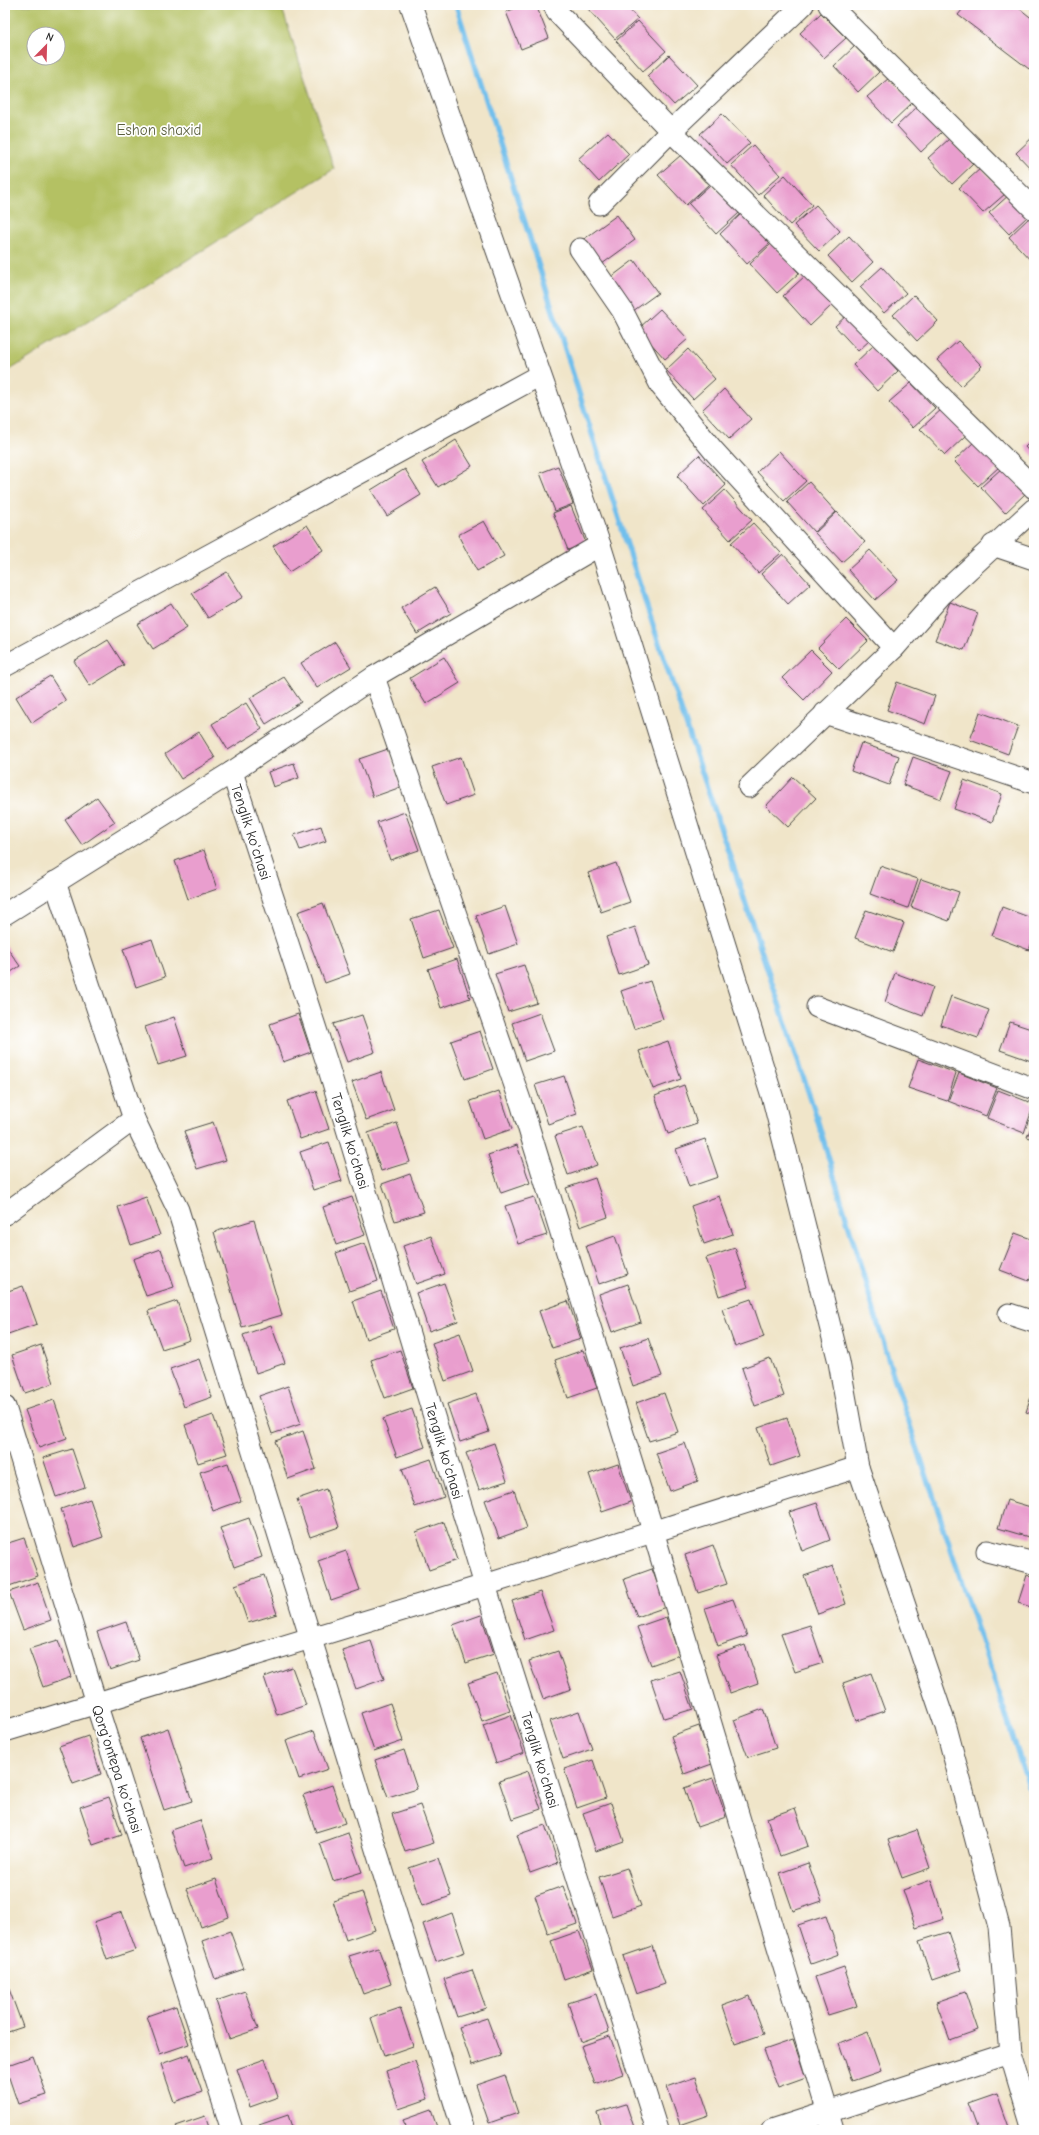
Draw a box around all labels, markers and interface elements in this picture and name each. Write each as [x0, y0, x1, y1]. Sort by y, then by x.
north arrow [26, 26, 66, 66]
text: N [44, 30, 56, 45]
park label: Eshon shaxid [116, 121, 202, 139]
street label: Tenglik ko'chasi [227, 782, 275, 882]
street label: Tenglik ko'chasi [327, 1091, 373, 1191]
street label: Tenglik ko'chasi [421, 1401, 467, 1501]
street label: Qorg'ontepa ko'chasi [88, 1703, 146, 1835]
street label: Tenglik ko'chasi [517, 1710, 563, 1810]

